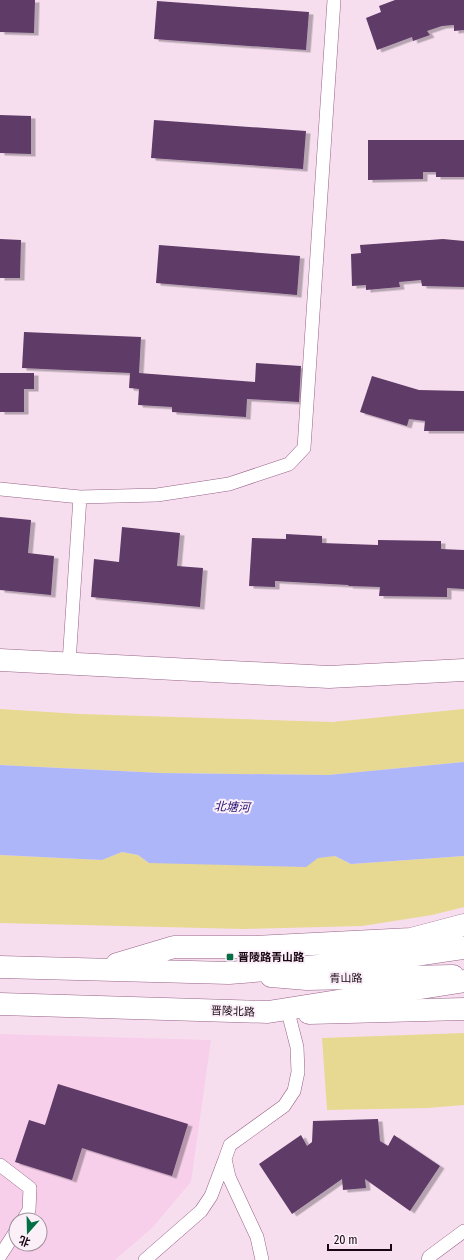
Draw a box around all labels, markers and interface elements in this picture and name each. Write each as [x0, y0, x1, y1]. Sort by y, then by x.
water label: 北塘河 [214, 799, 252, 815]
place label: 晋陵路青山路 [238, 951, 305, 964]
marker: 晋陵路青山路 [225, 952, 235, 962]
street label: 青山路 [329, 972, 363, 985]
street label: 晋陵北路 [211, 1004, 255, 1019]
north arrow [8, 1212, 48, 1252]
scale bar [328, 1226, 391, 1252]
text: 北 [17, 1233, 32, 1249]
text: 20 m [334, 1233, 358, 1247]

